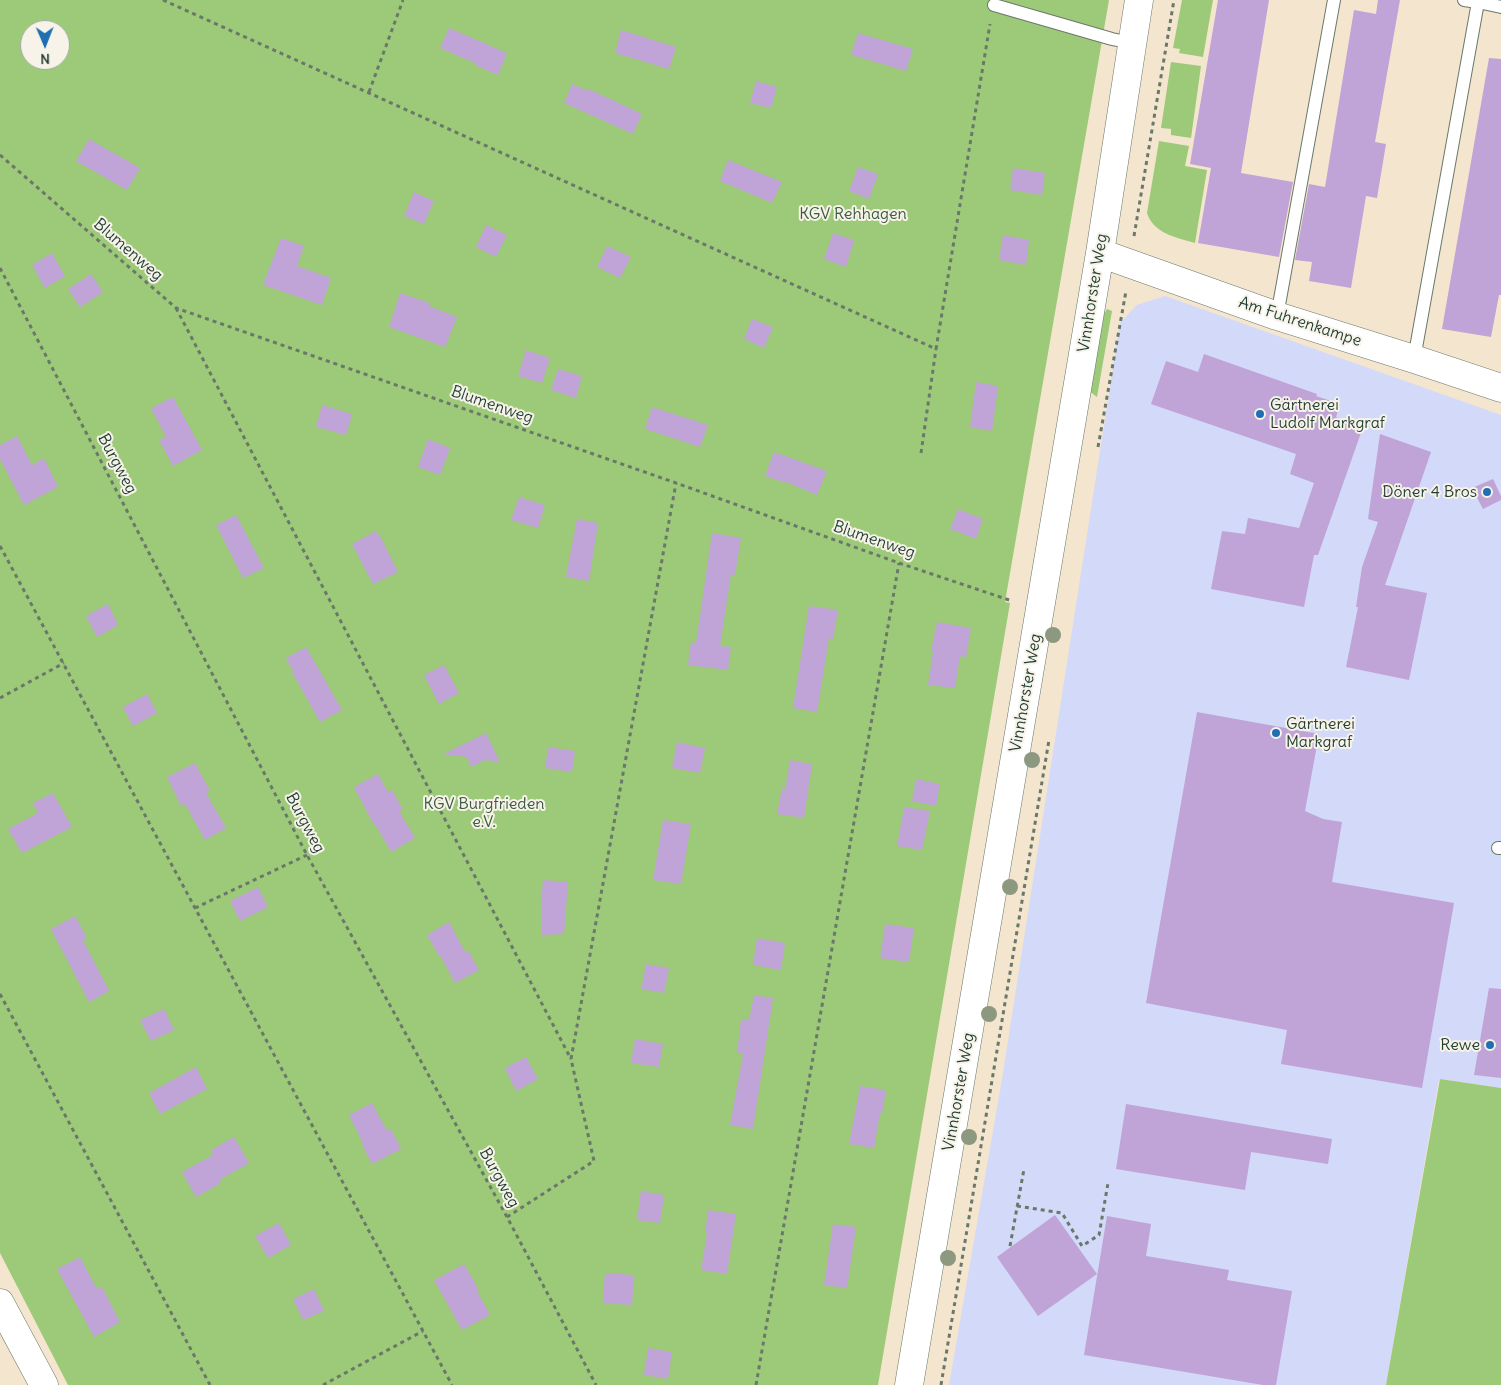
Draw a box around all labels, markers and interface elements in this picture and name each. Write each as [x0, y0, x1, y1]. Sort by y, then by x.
north arrow [20, 20, 70, 70]
text: N [40, 50, 50, 68]
park label: KGV Rehhagen [799, 204, 907, 224]
street label: Blumenweg [89, 215, 167, 285]
street label: Vinnhorster Weg [1074, 232, 1112, 354]
street label: Am Fuhrenkampe [1236, 293, 1364, 351]
street label: Blumenweg [449, 382, 535, 428]
place label: Gärtnerei Ludolf Markgraf [1270, 395, 1385, 433]
marker: Gärtnerei Ludolf Markgraf [1254, 408, 1266, 420]
street label: Burgweg [93, 431, 141, 497]
place label: Döner 4 Bros [1382, 482, 1477, 502]
marker: Döner 4 Bros [1481, 486, 1493, 498]
street label: Blumenweg [831, 517, 917, 563]
street label: Vinnhorster Weg [1006, 632, 1046, 754]
place label: Gärtnerei Markgraf [1286, 714, 1355, 752]
marker: Gärtnerei Markgraf [1270, 727, 1282, 739]
street label: Burgweg [281, 790, 329, 856]
park label: KGV Burgfrieden e.V. [423, 794, 545, 832]
street label: Vinnhorster Weg [939, 1031, 979, 1153]
place label: Rewe [1440, 1035, 1480, 1055]
marker: Rewe [1484, 1039, 1496, 1051]
street label: Burgweg [475, 1145, 523, 1211]

